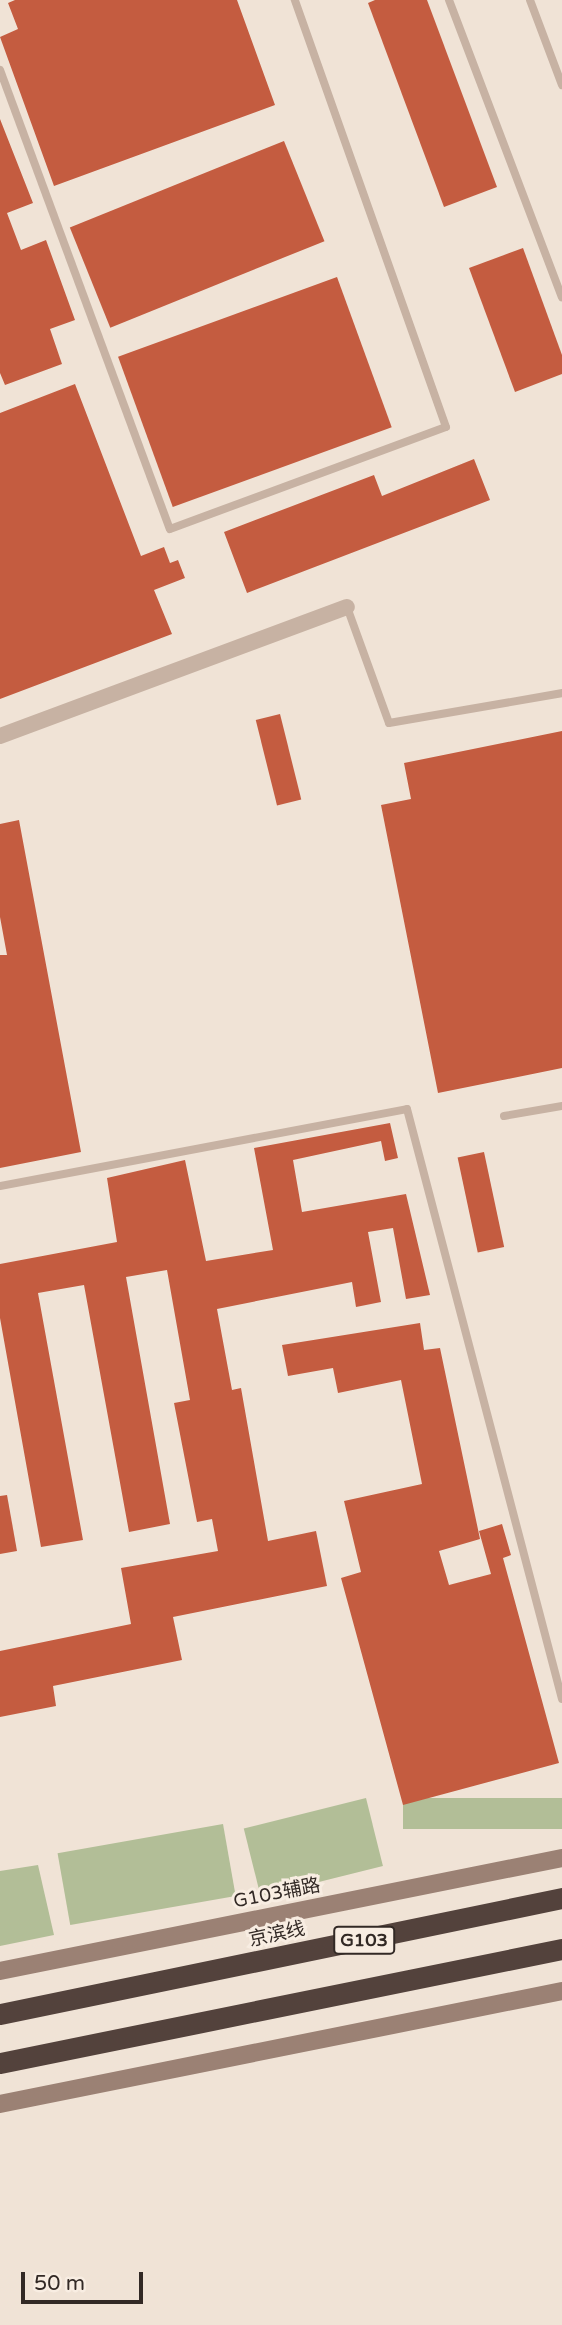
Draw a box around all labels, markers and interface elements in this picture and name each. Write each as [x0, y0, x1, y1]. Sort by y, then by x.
street label: G103辅路 [232, 1874, 322, 1914]
street label: 京滨线 [247, 1918, 307, 1952]
road number: G103 [332, 1926, 396, 1954]
scale bar [24, 2258, 147, 2302]
text: 50 m [34, 2271, 85, 2296]

